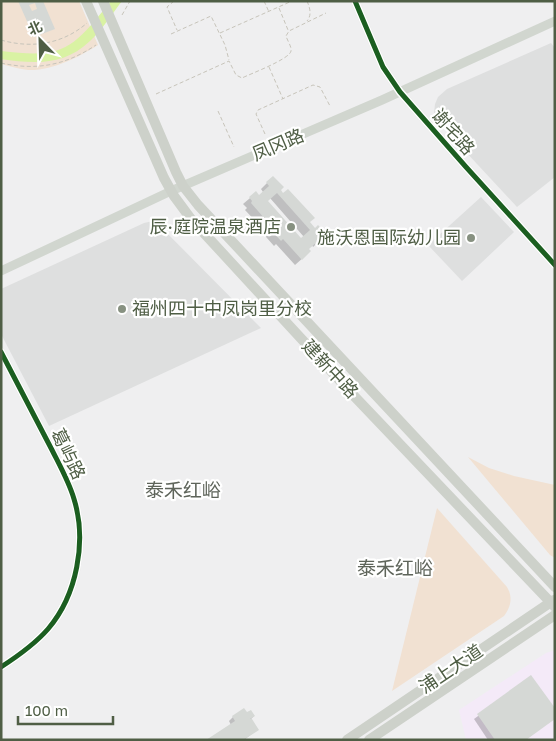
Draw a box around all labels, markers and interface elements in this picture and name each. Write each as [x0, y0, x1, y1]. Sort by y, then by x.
north arrow [15, 15, 65, 65]
text: 北 [25, 17, 44, 38]
street label: 谢宅路 [428, 104, 480, 159]
street label: 凤冈路 [248, 123, 307, 165]
place label: 辰·庭院温泉酒店 [150, 215, 281, 237]
marker: 辰·庭院温泉酒店 [285, 221, 297, 233]
place label: 施沃恩国际幼儿园 [317, 226, 461, 248]
marker: 施沃恩国际幼儿园 [465, 232, 477, 244]
place label: 福州四十中凤岗里分校 [132, 297, 312, 319]
marker: 福州四十中凤岗里分校 [116, 303, 128, 315]
street label: 建新中路 [298, 334, 363, 402]
street label: 葛屿路 [47, 424, 91, 483]
district label: 泰禾红峪 [145, 478, 221, 501]
district label: 泰禾红峪 [357, 556, 433, 579]
street label: 浦上大道 [414, 639, 486, 697]
scale bar [18, 694, 112, 726]
text: 100 m [25, 701, 68, 719]

